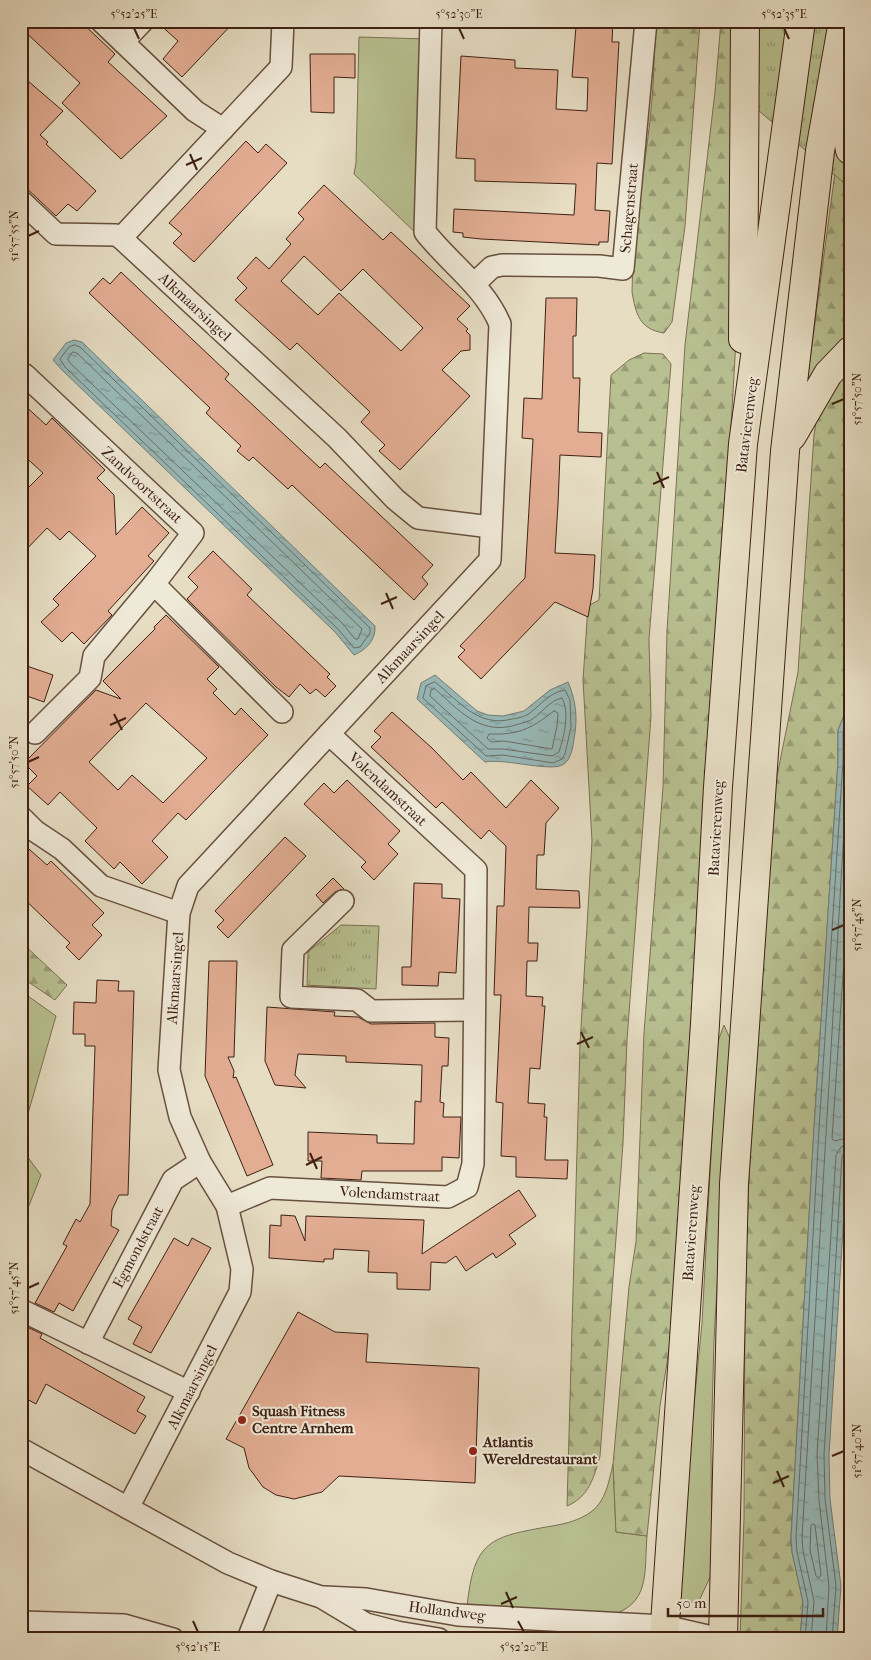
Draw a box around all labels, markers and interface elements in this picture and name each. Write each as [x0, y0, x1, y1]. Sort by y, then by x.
text: 5°52'25"E [111, 7, 157, 21]
text: 5°52'30"E [435, 7, 483, 21]
text: 5°52'35"E [761, 7, 807, 21]
street label: Schagenstraat [616, 162, 642, 254]
text: 51°57'55"N [7, 210, 21, 262]
street label: Alkmaarsingel [154, 268, 235, 345]
text: 51°57'50"N [850, 373, 864, 425]
street label: Batavierenweg [732, 375, 762, 474]
street label: Zandvoortstraat [98, 443, 187, 528]
street label: Alkmaarsingel [371, 607, 448, 688]
text: 51°57'50"N [7, 736, 21, 788]
street label: Volendamstraat [344, 747, 431, 830]
street label: Batavierenweg [704, 778, 728, 877]
text: 51°57'45"N [850, 898, 864, 952]
street label: Alkmaarsingel [163, 931, 187, 1026]
street label: Volendamstraat [338, 1182, 441, 1206]
street label: Batavierenweg [679, 1183, 703, 1282]
street label: Egmondstraat [109, 1202, 167, 1291]
text: 51°57'45"N [7, 1261, 21, 1315]
street label: Alkmaarsingel [163, 1342, 221, 1433]
place label: Squash Fitness Centre Arnhem [252, 1402, 354, 1437]
marker: Squash Fitness Centre Arnhem [236, 1414, 248, 1426]
text: 51°57'40"N [850, 1424, 864, 1478]
place label: Atlantis Wereldrestaurant [482, 1433, 598, 1468]
marker: Atlantis Wereldrestaurant [467, 1445, 479, 1457]
scale bar [668, 1585, 824, 1617]
text: 50 m [676, 1594, 707, 1612]
street label: Hollandweg [407, 1597, 487, 1625]
text: 5°52'15"E [176, 1640, 220, 1654]
text: 5°52'20"E [500, 1640, 548, 1654]

